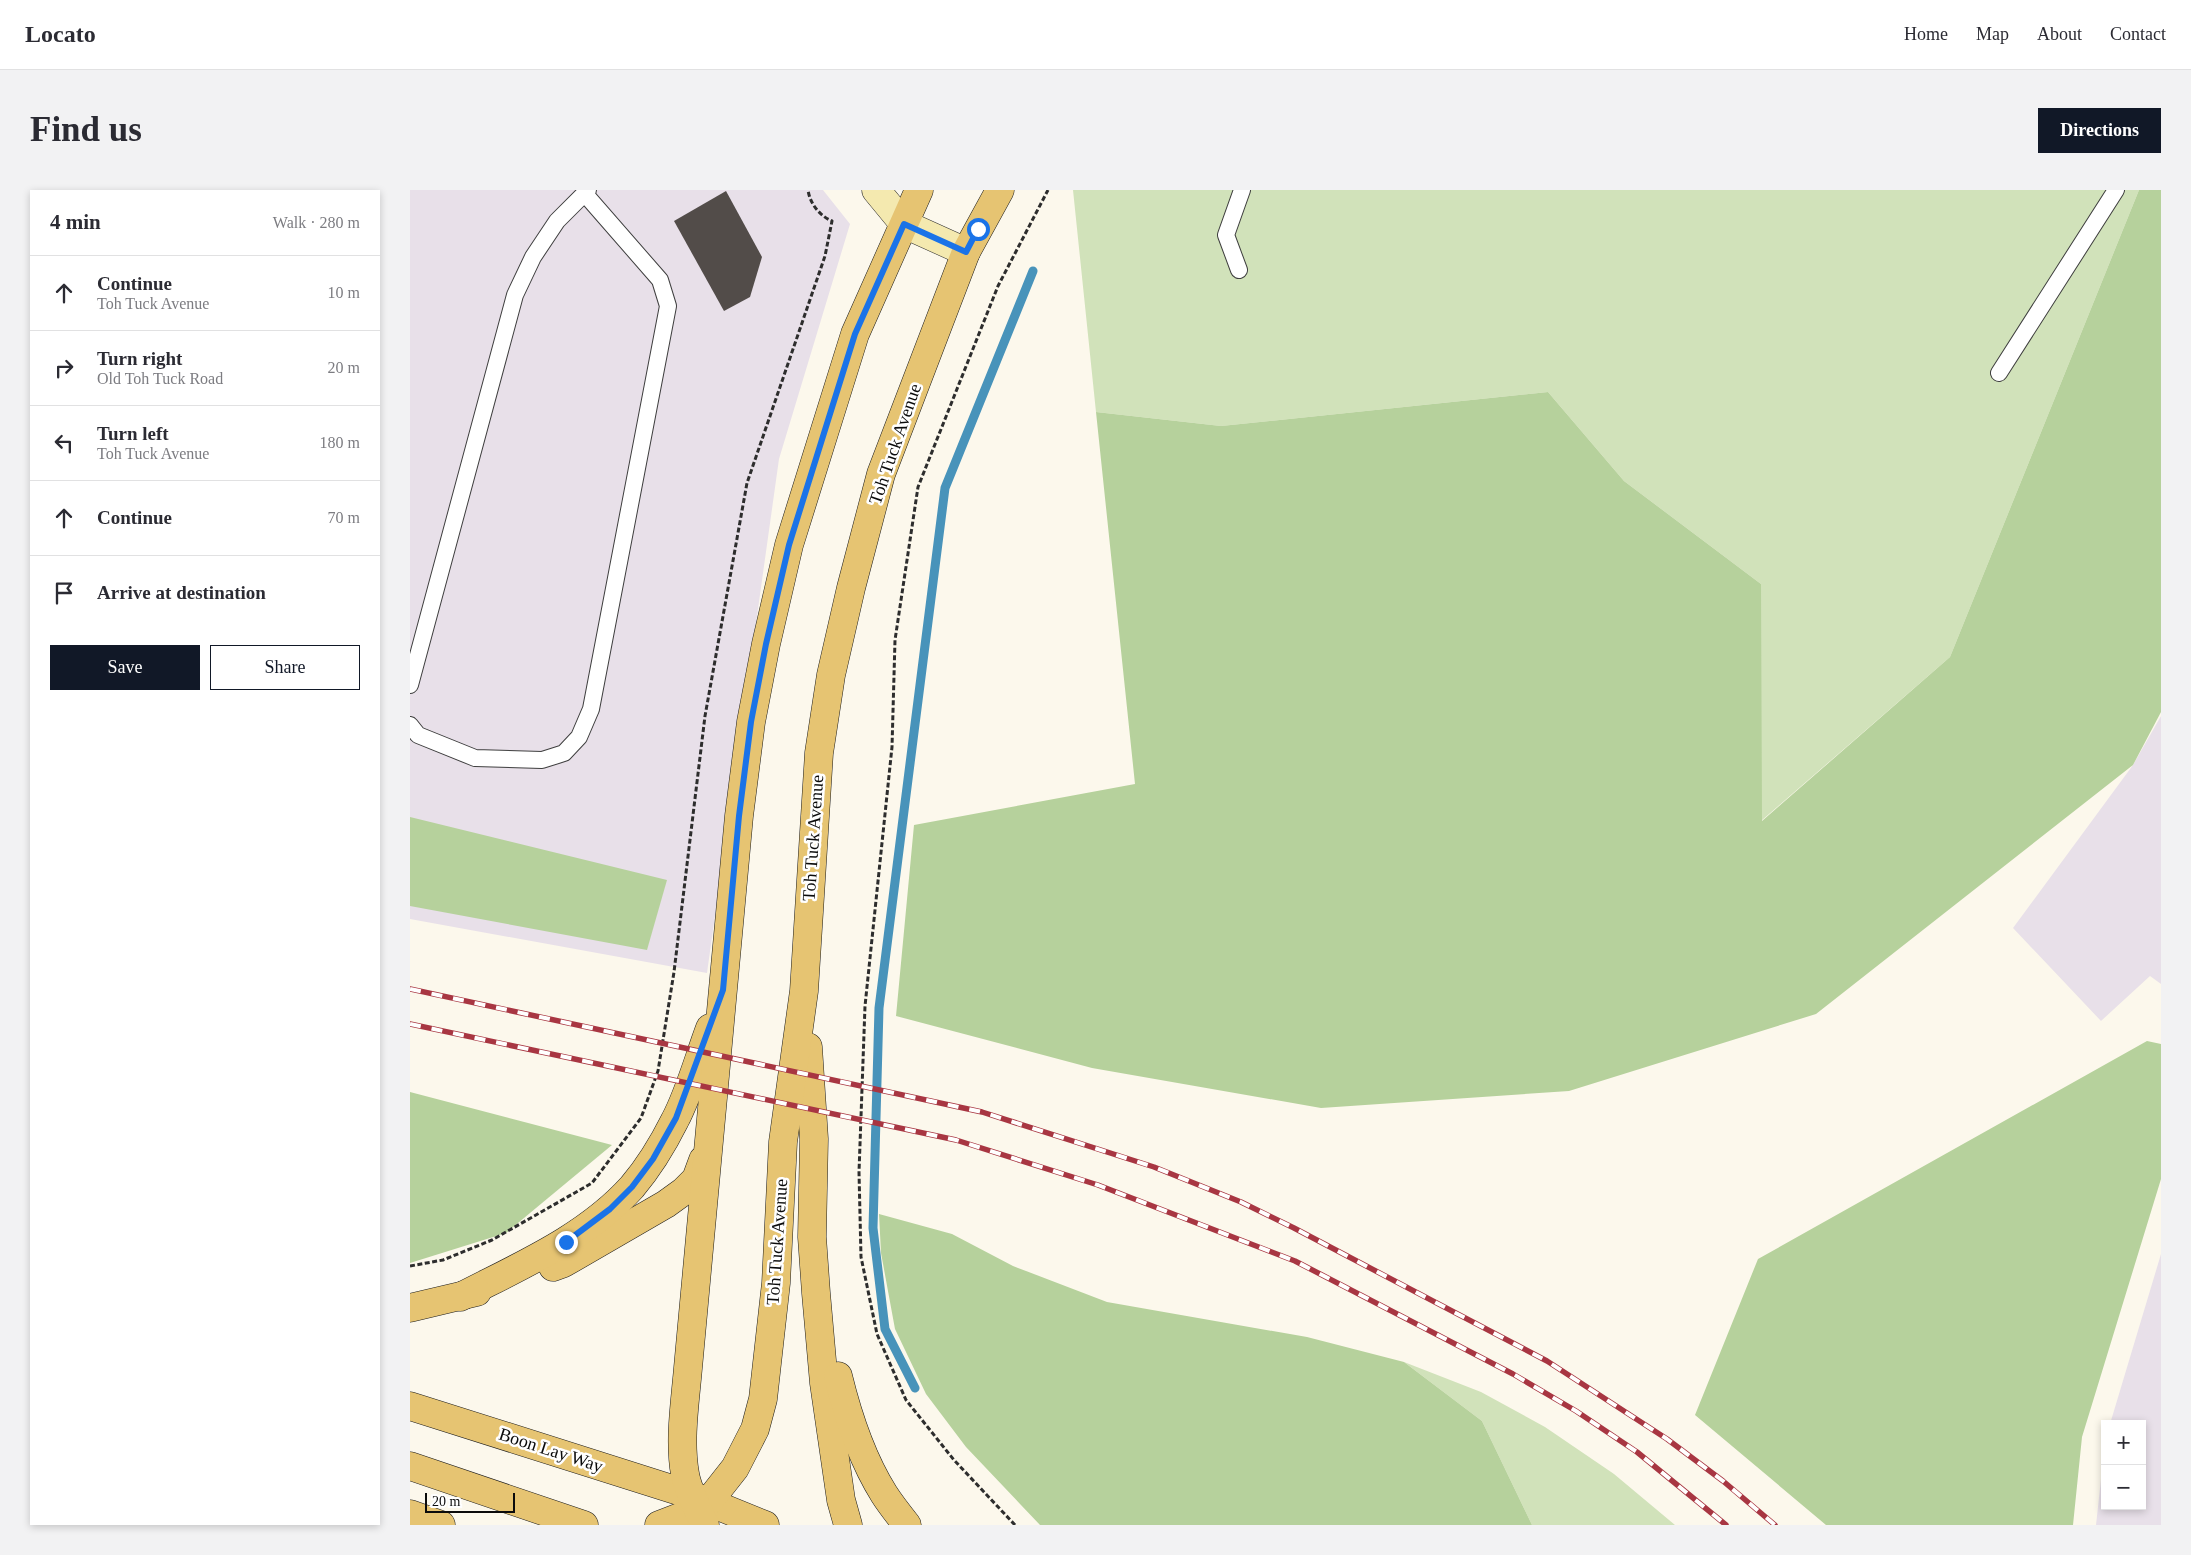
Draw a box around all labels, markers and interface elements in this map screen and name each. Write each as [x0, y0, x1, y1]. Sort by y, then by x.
text: Locato [25, 21, 96, 47]
text: Home [1904, 24, 1948, 44]
text: Map [1976, 24, 2009, 44]
text: About [2037, 24, 2082, 44]
text: Contact [2110, 24, 2166, 44]
button: Directions [2038, 108, 2161, 153]
text: Find us [30, 110, 142, 149]
text: 4 min [50, 210, 101, 234]
text: Walk · 280 m [273, 214, 360, 231]
route start [967, 218, 990, 241]
text: Continue [97, 273, 172, 294]
icon: ahead [50, 279, 78, 307]
text: 10 m [328, 284, 360, 301]
text: Toh Tuck Avenue [97, 295, 209, 312]
text: Turn right [97, 348, 182, 369]
icon: right [50, 354, 78, 382]
text: 20 m [328, 359, 360, 376]
text: Old Toh Tuck Road [97, 370, 223, 387]
street label: Toh Tuck Avenue [865, 381, 925, 507]
text: Turn left [97, 423, 169, 444]
icon: left [50, 429, 78, 457]
text: 180 m [320, 434, 360, 451]
text: Toh Tuck Avenue [97, 445, 209, 462]
icon: ahead [50, 504, 78, 532]
text: Continue [97, 507, 172, 528]
text: 70 m [328, 509, 360, 526]
icon: arrive [50, 579, 78, 607]
text: Arrive at destination [97, 582, 266, 603]
button: Save [50, 645, 200, 690]
button: Share [210, 645, 360, 690]
street label: Toh Tuck Avenue [799, 774, 827, 902]
street label: Toh Tuck Avenue [763, 1178, 791, 1306]
route end [555, 1231, 578, 1254]
map controls [2101, 1420, 2146, 1510]
button: + [2101, 1420, 2146, 1465]
street label: Boon Lay Way [496, 1424, 606, 1476]
button: − [2101, 1465, 2146, 1510]
scale bar [425, 1490, 515, 1513]
text: 20 m [432, 1494, 460, 1509]

